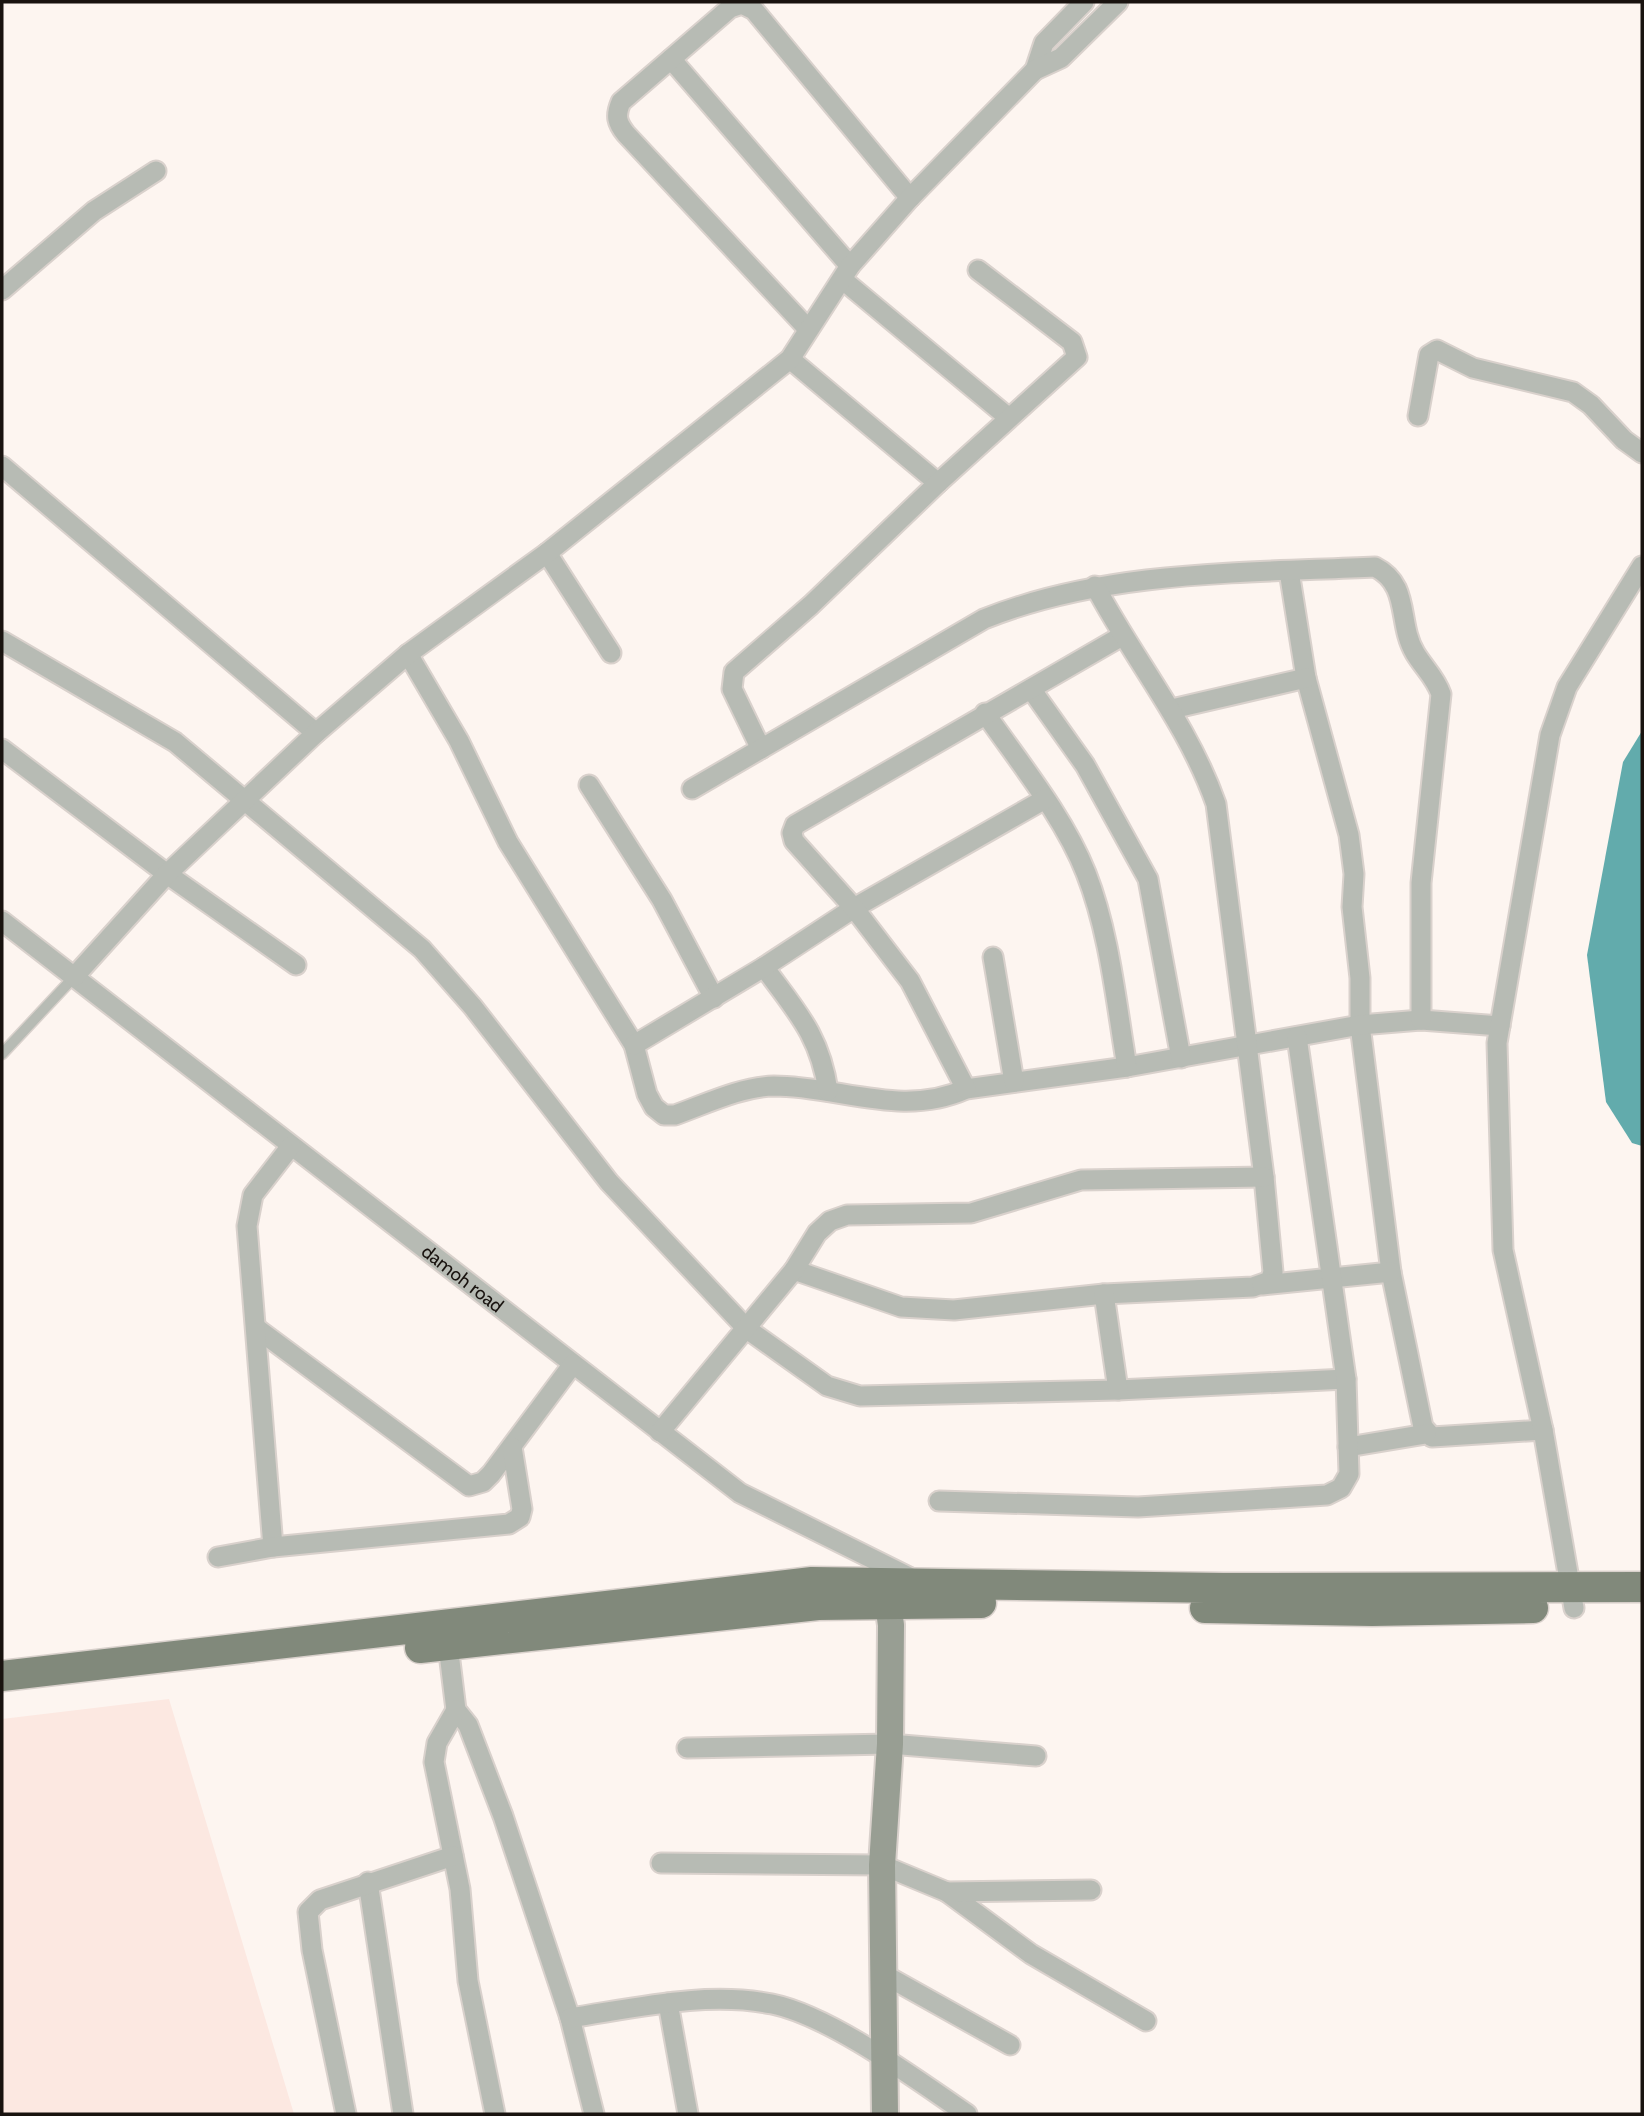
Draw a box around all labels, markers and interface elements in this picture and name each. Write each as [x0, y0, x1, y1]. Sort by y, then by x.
street label: damoh road [417, 1239, 508, 1317]

